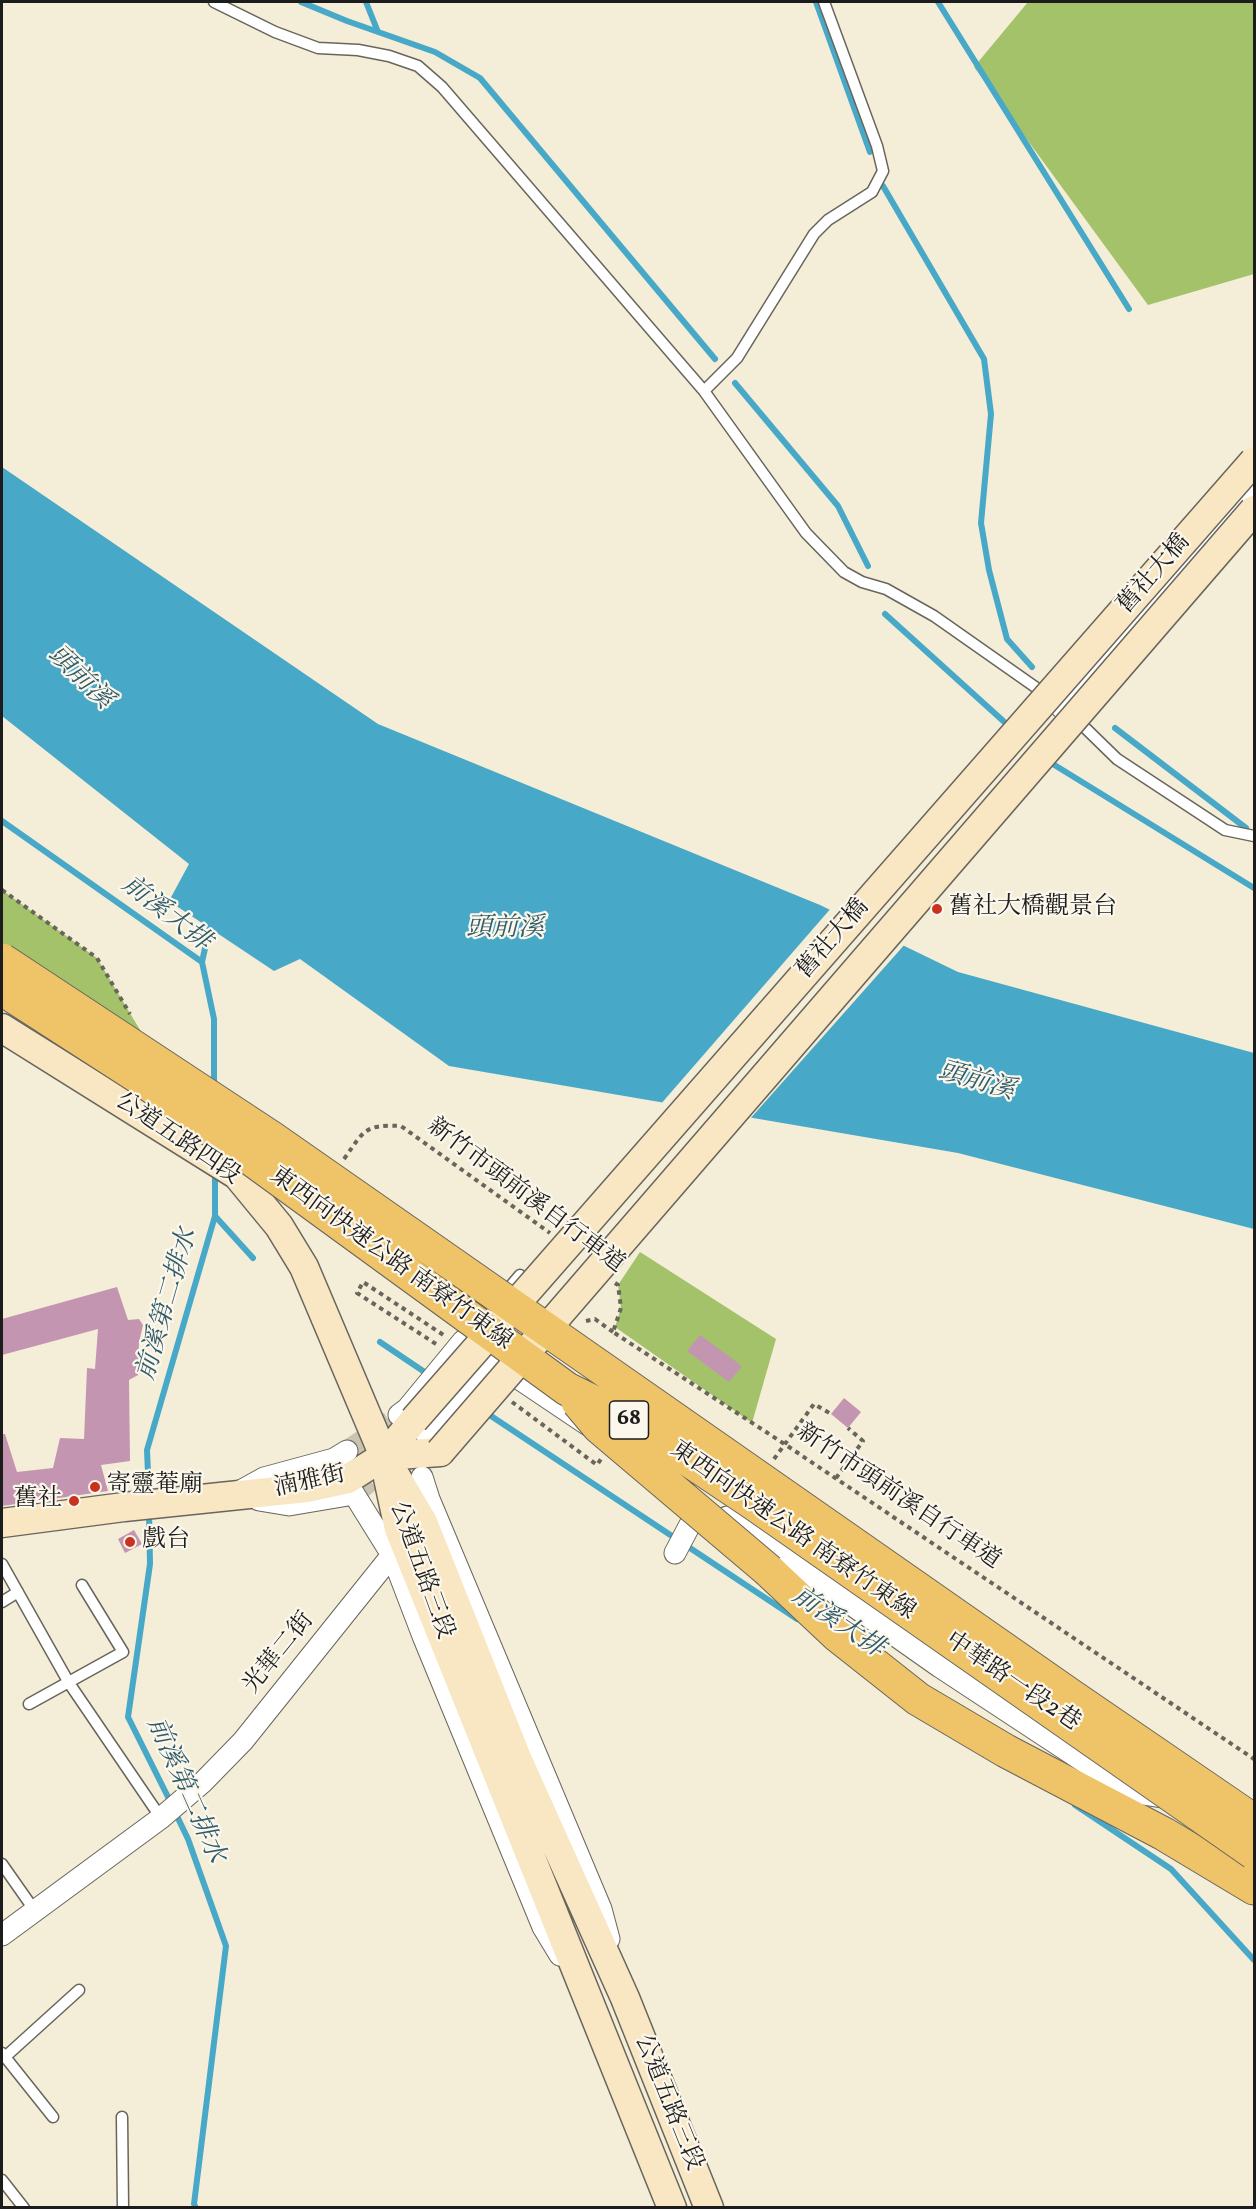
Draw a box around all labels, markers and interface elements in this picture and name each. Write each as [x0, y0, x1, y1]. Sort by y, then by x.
street label: 舊社大橋 [1113, 529, 1197, 621]
water label: 頭前溪 [40, 641, 118, 717]
water label: 前溪大排 [114, 871, 216, 959]
street label: 舊社大橋 [792, 894, 876, 986]
place label: 舊社大橋觀景台 [949, 895, 1117, 923]
marker: 舊社大橋觀景台 [930, 902, 944, 916]
water label: 頭前溪 [466, 914, 544, 946]
water label: 頭前溪 [934, 1057, 1018, 1109]
street label: 公道五路四段 [109, 1088, 245, 1192]
street label: 新竹市頭前溪自行車道 [420, 1113, 630, 1281]
street label: 東西向快速公路 南寮竹東線 [263, 1162, 517, 1358]
water label: 前溪第二排水 [133, 1226, 205, 1384]
road number: 68 [610, 1401, 648, 1439]
street label: 新竹市頭前溪自行車道 [790, 1419, 1006, 1577]
street label: 東西向快速公路 南寮竹東線 [664, 1436, 920, 1628]
street label: 湳雅街 [272, 1461, 348, 1505]
place label: 寄靈菴廟 [107, 1473, 203, 1501]
marker: 寄靈菴廟 [88, 1480, 102, 1494]
place label: 舊社 [14, 1487, 62, 1515]
marker: 舊社 [67, 1494, 81, 1508]
street label: 公道五路三段 [382, 1498, 458, 1644]
place label: 戲台 [142, 1528, 190, 1556]
marker: 戲台 [123, 1535, 137, 1549]
water label: 前溪大排 [785, 1582, 889, 1666]
street label: 光華二街 [239, 1608, 321, 1700]
street label: 中華路一段2巷 [939, 1627, 1085, 1739]
water label: 前溪第二排水 [138, 1713, 230, 1869]
street label: 公道五路三段 [627, 2031, 707, 2175]

